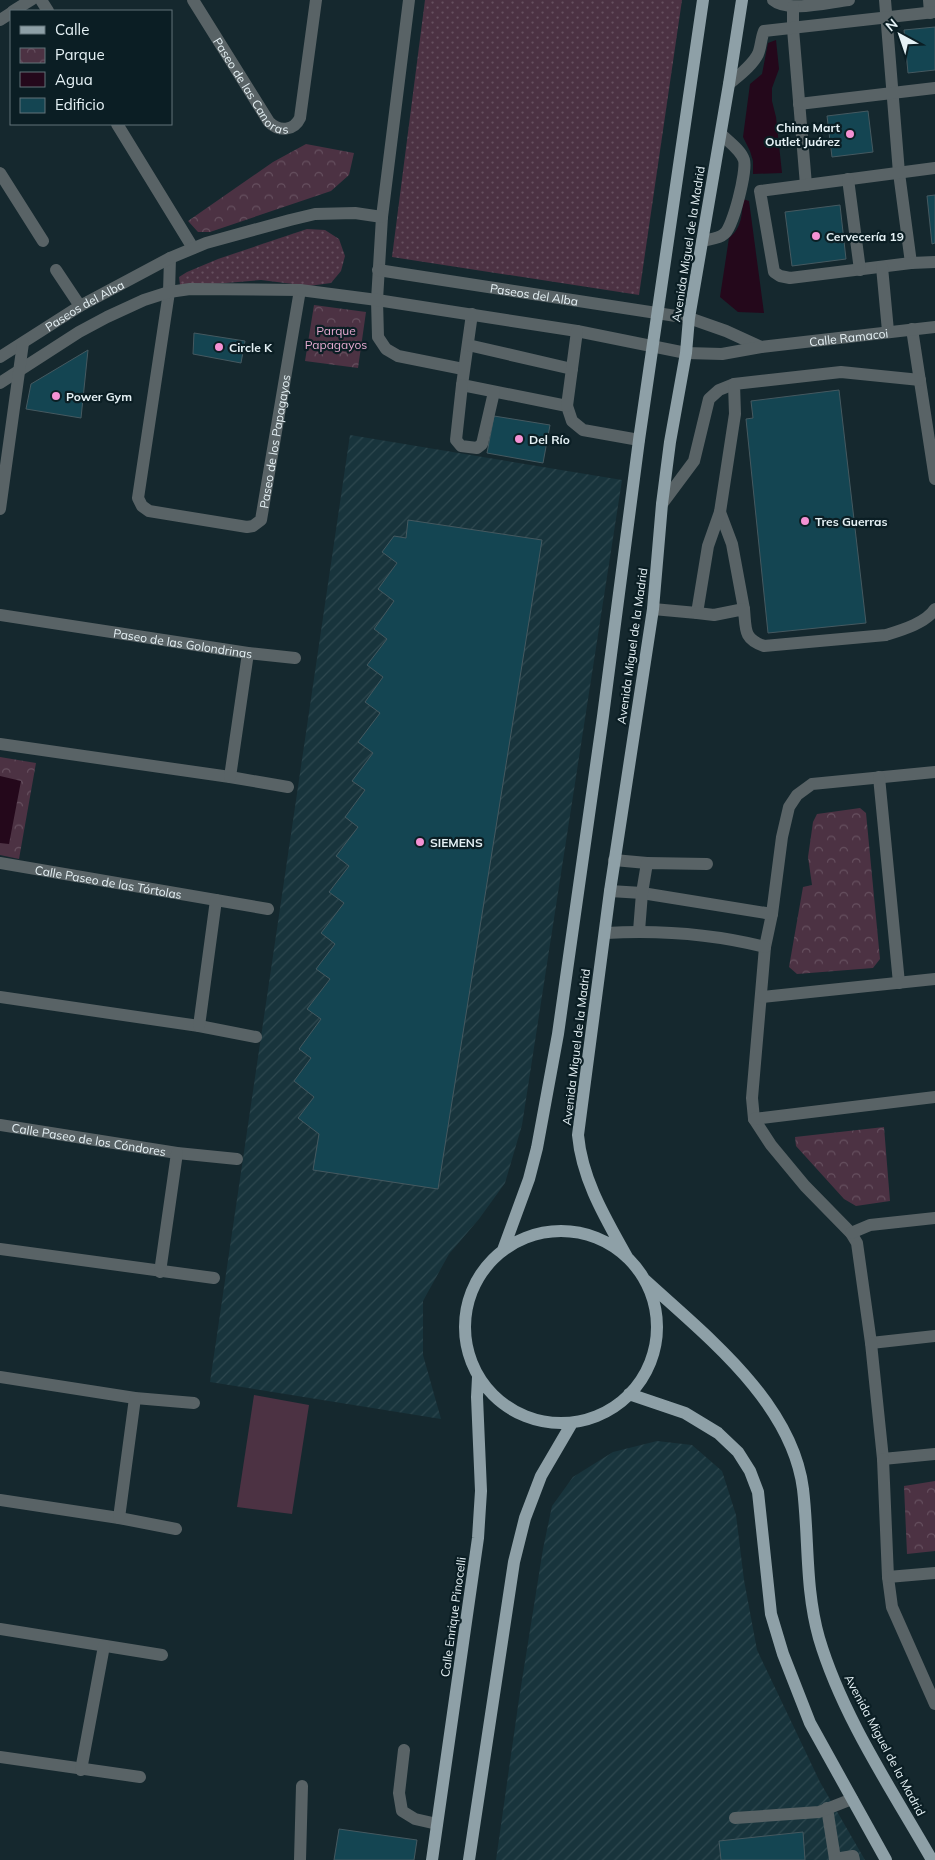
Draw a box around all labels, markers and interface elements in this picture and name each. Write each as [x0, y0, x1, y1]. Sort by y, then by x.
legend [10, 10, 172, 125]
north arrow [875, 10, 925, 60]
text: N [882, 15, 901, 35]
text: Calle [55, 20, 89, 39]
street label: Paseo de las Canoras [210, 34, 289, 136]
text: Parque [55, 45, 105, 64]
text: Agua [55, 70, 93, 89]
text: Edificio [55, 95, 105, 114]
place label: China Mart Outlet Juárez [765, 120, 840, 149]
marker: China Mart Outlet Juárez [844, 128, 856, 140]
street label: Avenida Miguel de la Madrid [668, 165, 708, 323]
place label: Cervecería 19 [826, 229, 904, 244]
marker: Cervecería 19 [810, 230, 822, 242]
street label: Paseos del Alba [42, 276, 126, 334]
street label: Paseos del Alba [489, 280, 579, 308]
park label: Parque Papagayos [305, 323, 367, 352]
street label: Calle Ramacoi [808, 325, 889, 349]
place label: Circle K [229, 340, 273, 355]
marker: Circle K [213, 341, 225, 353]
street label: Paseo de los Papagayos [256, 373, 293, 509]
place label: Power Gym [66, 389, 132, 404]
marker: Power Gym [50, 390, 62, 402]
place label: Del Río [529, 432, 570, 447]
marker: Del Río [513, 433, 525, 445]
place label: Tres Guerras [815, 514, 887, 529]
marker: Tres Guerras [799, 515, 811, 527]
street label: Avenida Miguel de la Madrid [614, 567, 650, 725]
street label: Paseo de las Golondrinas [112, 625, 253, 661]
place label: SIEMENS [430, 835, 483, 850]
marker: SIEMENS [414, 836, 426, 848]
street label: Calle Paseo de las Tórtolas [34, 862, 183, 902]
street label: Avenida Miguel de la Madrid [559, 968, 593, 1126]
street label: Calle Paseo de los Cóndores [11, 1119, 167, 1159]
street label: Calle Enrique Pinocelli [437, 1556, 469, 1678]
street label: Avenida Miguel de la Madrid [841, 1672, 929, 1818]

